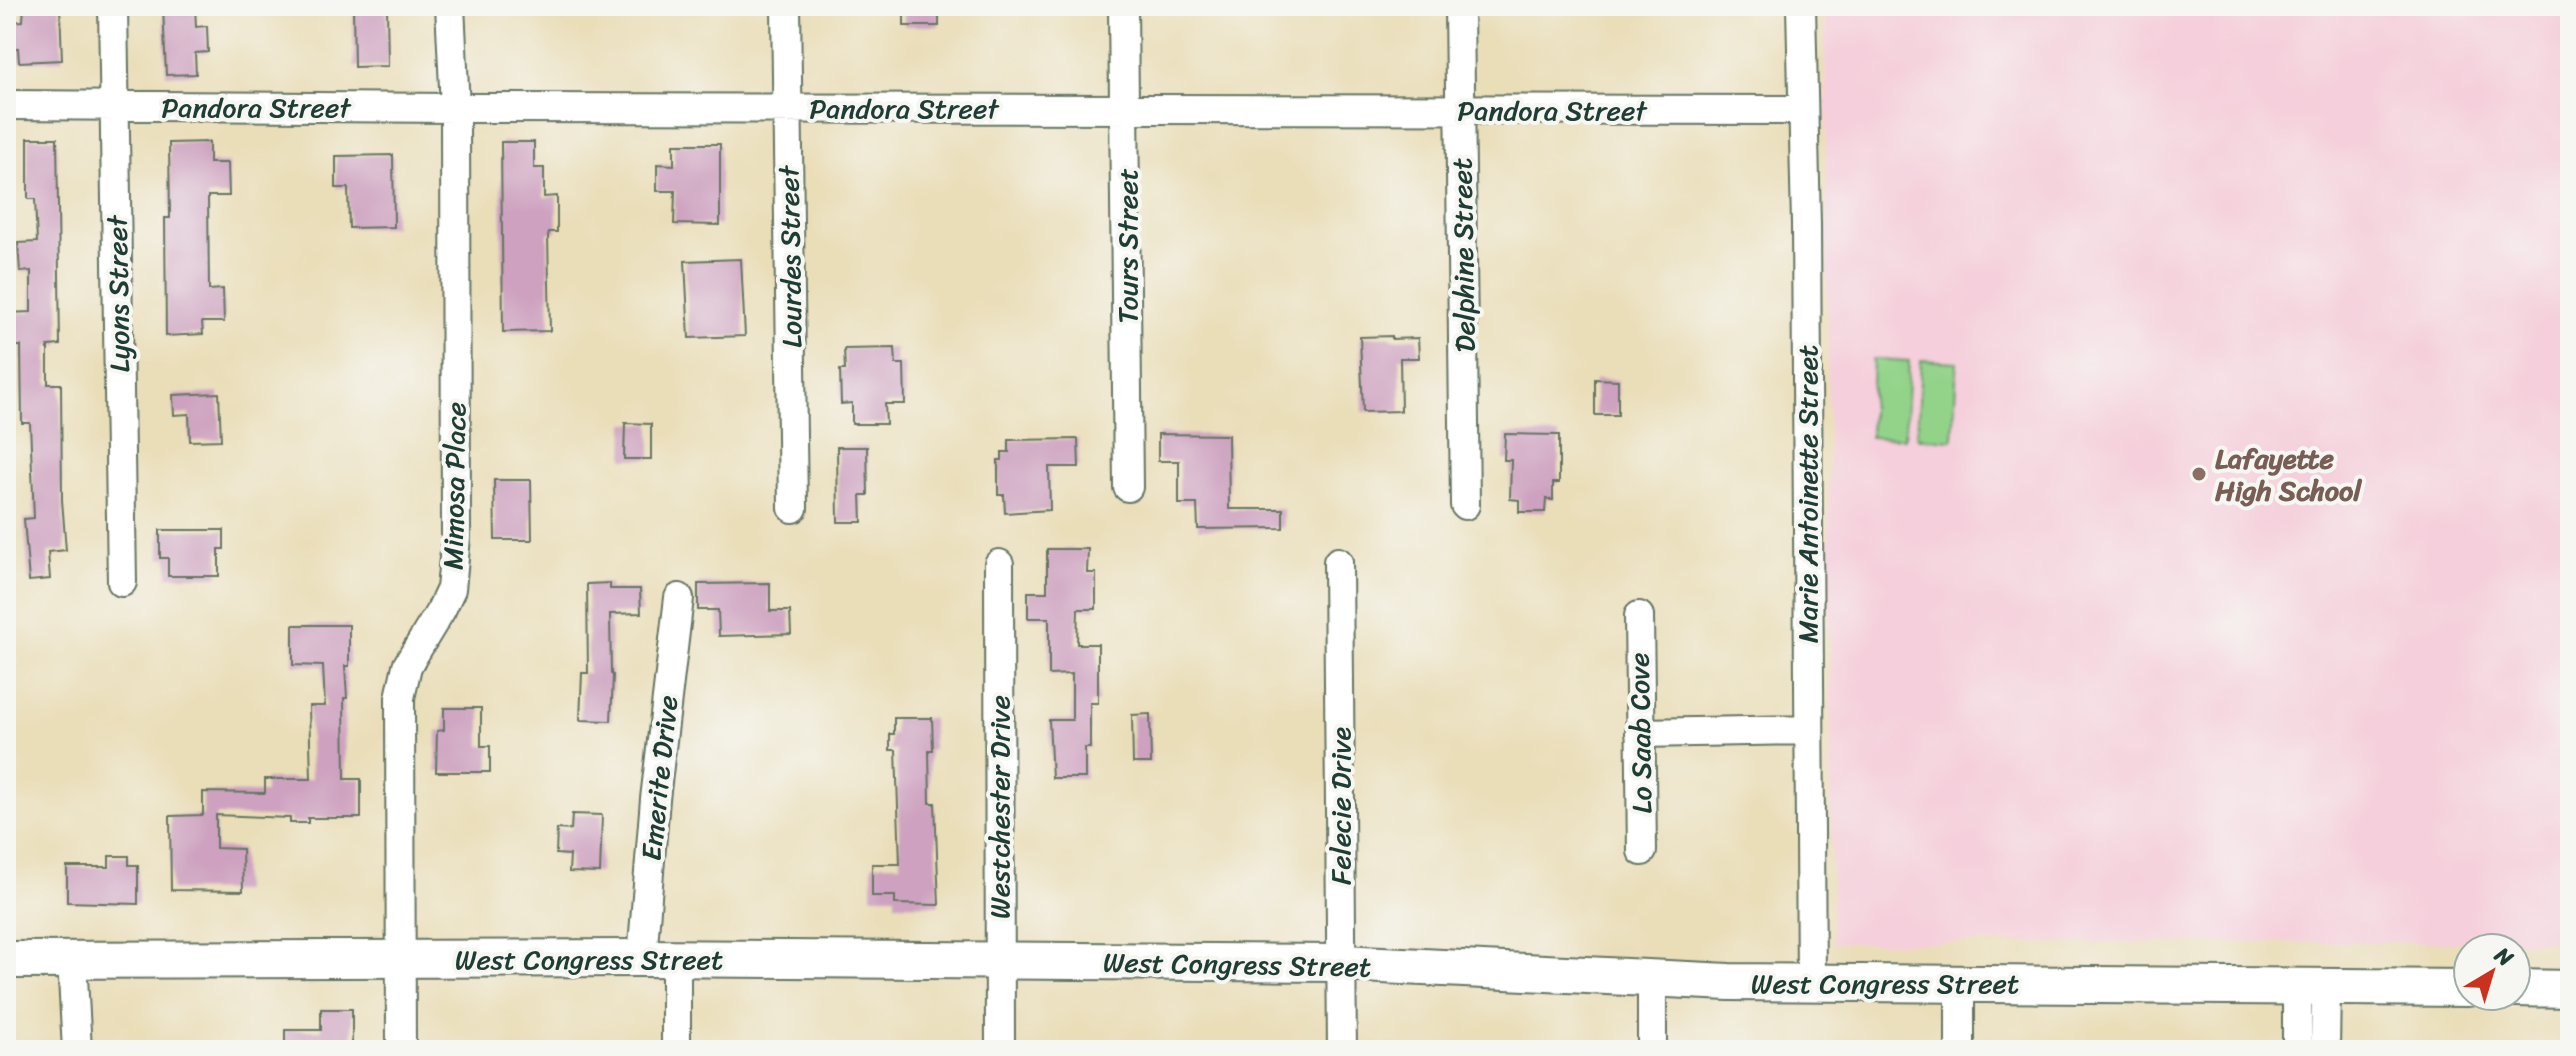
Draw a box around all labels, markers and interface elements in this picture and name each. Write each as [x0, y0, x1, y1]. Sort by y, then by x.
street label: Pandora Street [161, 83, 352, 132]
street label: Pandora Street [809, 84, 1000, 133]
street label: Pandora Street [1457, 86, 1648, 135]
street label: Delphine Street [1437, 157, 1490, 353]
street label: Lourdes Street [764, 164, 817, 348]
street label: Tours Street [1103, 168, 1152, 324]
street label: Lyons Street [93, 213, 144, 373]
street label: Marie Antoinette Street [1783, 345, 1832, 643]
street label: Mimosa Place [429, 402, 480, 570]
place label: Lafayette High School [2215, 434, 2362, 515]
marker: Lafayette High School [2190, 465, 2208, 483]
street label: Lo Saab Cove [1615, 652, 1666, 814]
street label: Emerite Drive [626, 693, 693, 863]
street label: Westchester Drive [975, 695, 1024, 919]
street label: Felecie Drive [1316, 727, 1365, 885]
north arrow [2452, 932, 2532, 1012]
street label: West Congress Street [455, 935, 723, 984]
text: N [2485, 936, 2523, 977]
street label: West Congress Street [1102, 938, 1372, 991]
street label: West Congress Street [1751, 959, 2019, 1008]

